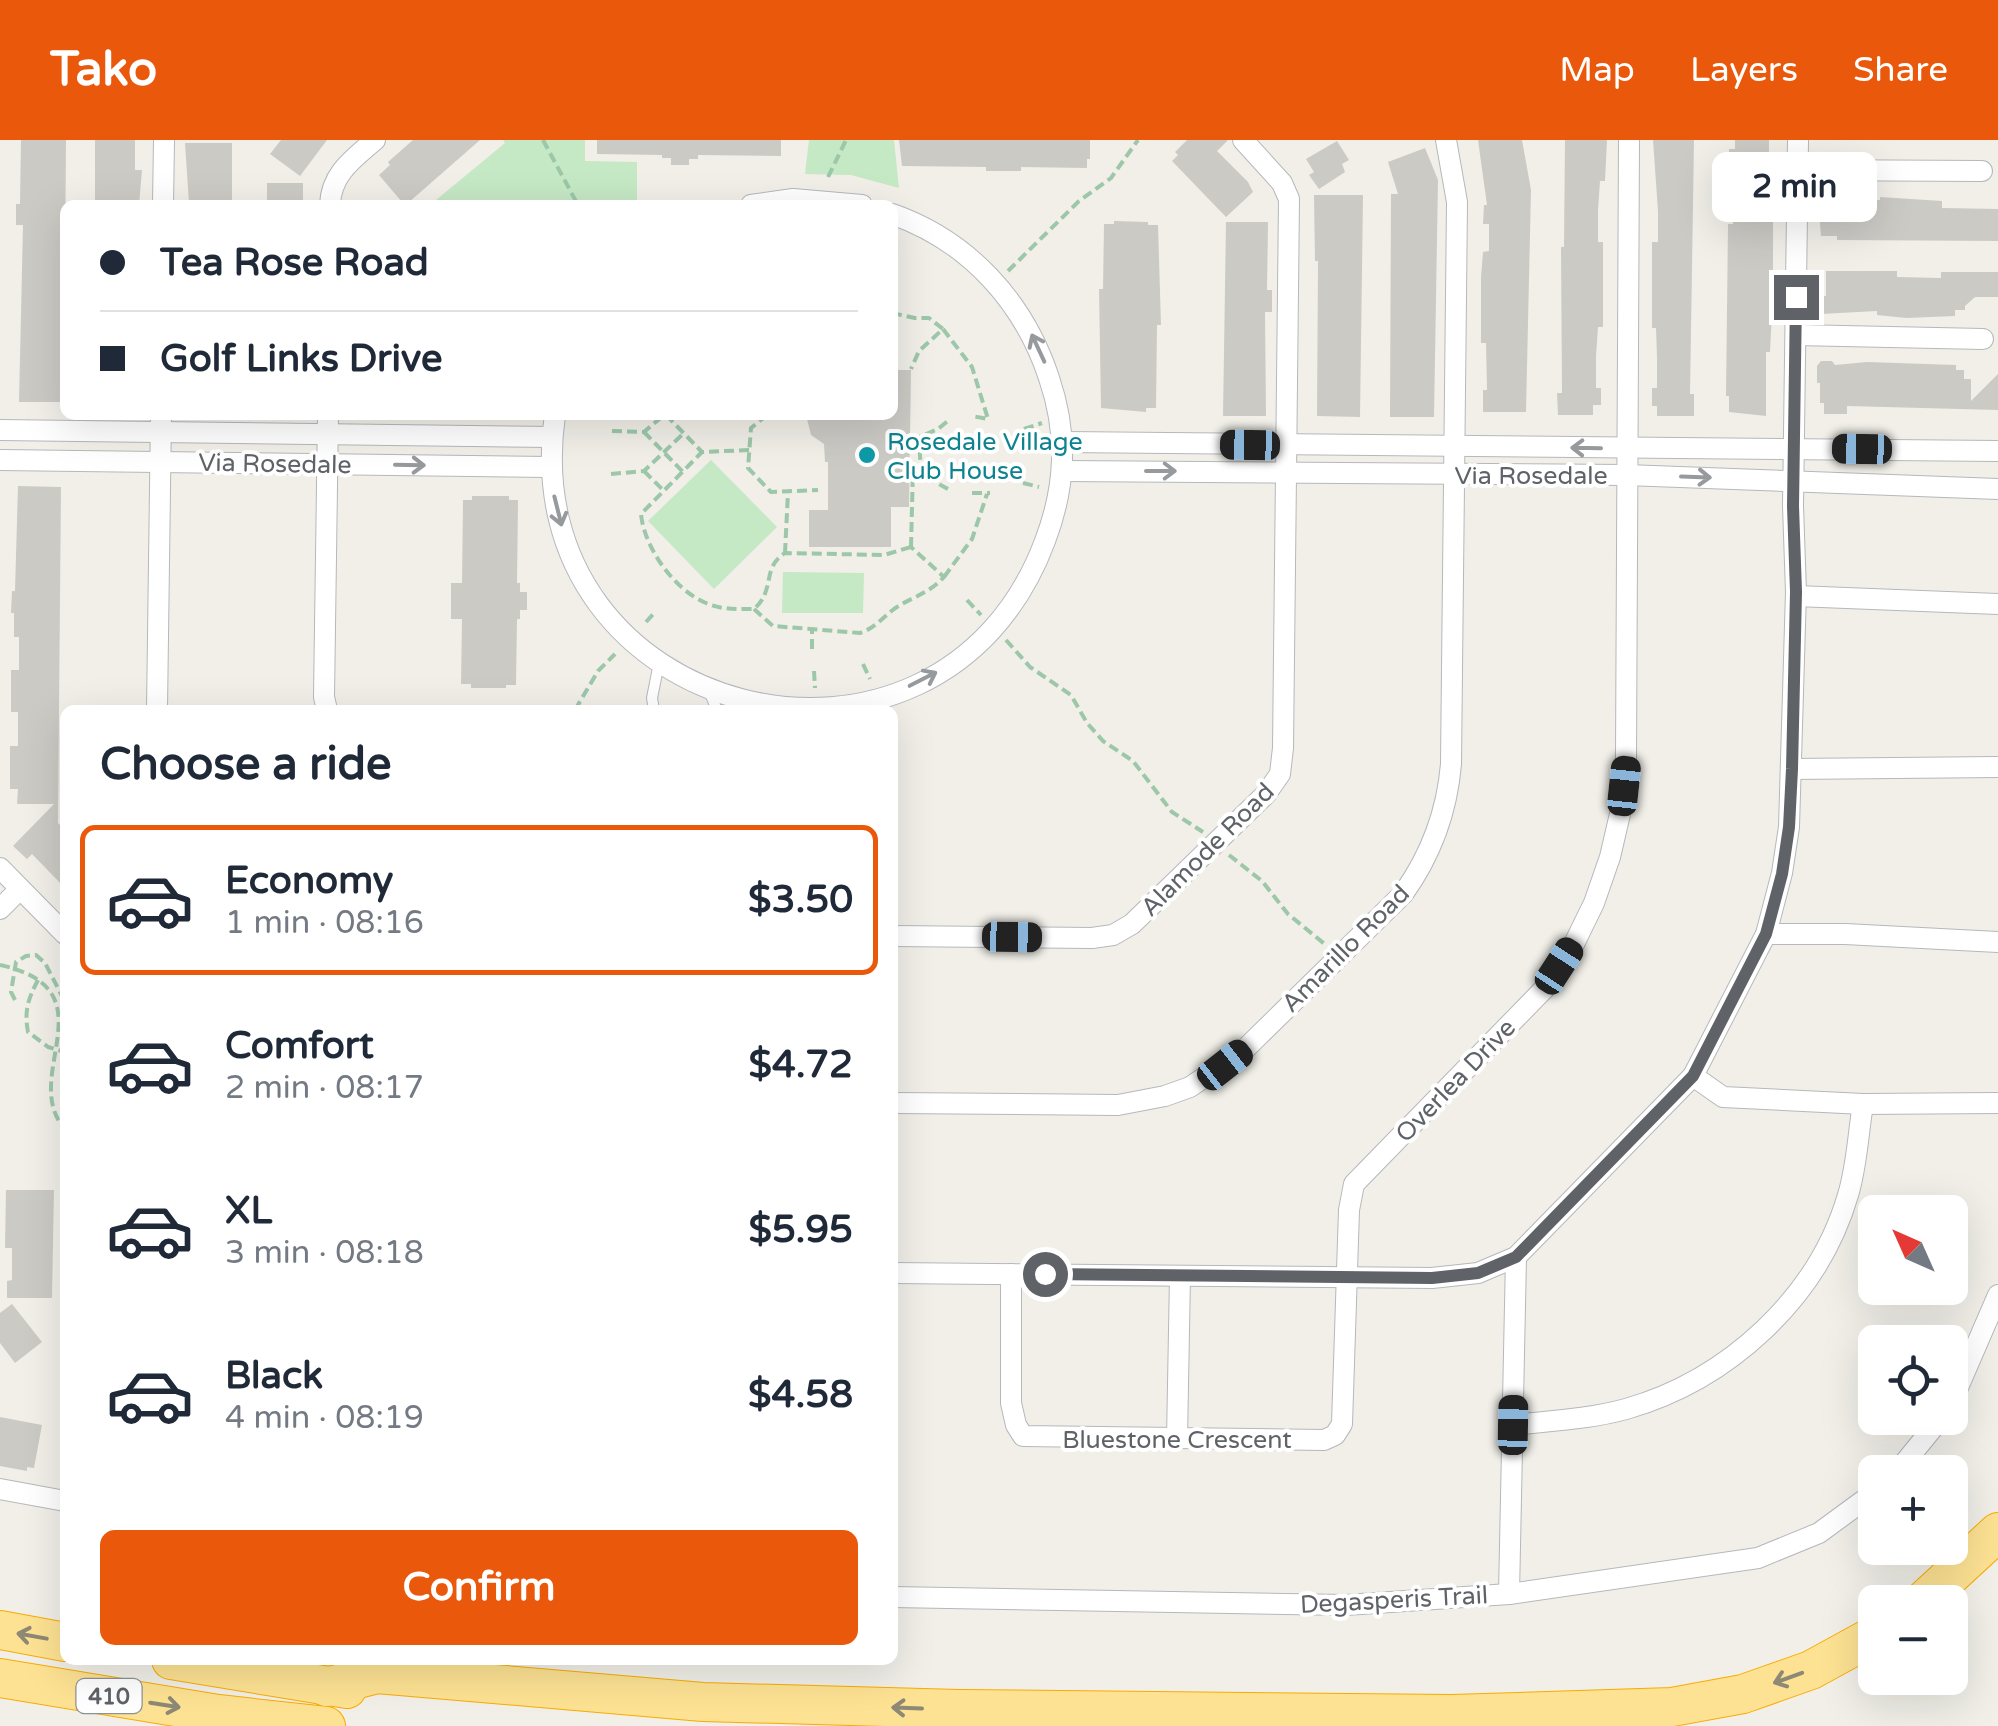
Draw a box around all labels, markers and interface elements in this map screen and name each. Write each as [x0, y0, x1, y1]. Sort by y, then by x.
text: Tako [50, 41, 157, 99]
text: Map [1559, 49, 1635, 91]
text: Layers [1690, 49, 1798, 91]
text: Share [1853, 49, 1948, 91]
callout: 2 min [1714, 152, 1878, 222]
text: 2 min [1752, 168, 1837, 206]
text: Tea Rose Road [160, 240, 429, 286]
route end [1774, 275, 1819, 320]
one-way arrow [1027, 334, 1046, 364]
text: Golf Links Drive [160, 336, 442, 382]
place label: Rosedale Village Club House [887, 427, 1083, 486]
car [1220, 429, 1280, 461]
car [1832, 433, 1892, 465]
one-way arrow [1570, 438, 1602, 457]
marker: Rosedale Village Club House [856, 444, 878, 466]
street label: Via Rosedale [198, 448, 352, 480]
one-way arrow [394, 455, 426, 474]
street label: Via Rosedale [1454, 461, 1608, 491]
one-way arrow [1144, 462, 1176, 480]
one-way arrow [1679, 468, 1711, 487]
one-way arrow [550, 495, 568, 527]
one-way arrow [907, 669, 937, 688]
text: Choose a ride [100, 738, 391, 792]
car [1606, 755, 1642, 817]
street label: Alamode Road [1135, 777, 1281, 923]
icon: car [105, 855, 195, 945]
text: Economy [225, 858, 393, 904]
text: $3.50 [748, 877, 853, 923]
street label: Amarillo Road [1276, 879, 1416, 1019]
text: 1 min · 08:16 [225, 904, 424, 942]
car [982, 921, 1042, 953]
car [1530, 933, 1588, 999]
street label: Overlea Drive [1389, 1013, 1522, 1149]
icon: car [105, 1020, 195, 1110]
text: Comfort [225, 1023, 374, 1069]
car [1192, 1035, 1258, 1095]
text: $4.72 [748, 1042, 853, 1088]
text: 2 min · 08:17 [225, 1069, 424, 1107]
icon: car [105, 1185, 195, 1275]
text: XL [225, 1188, 272, 1234]
north arrow [1858, 1195, 1968, 1305]
map controls [1858, 1195, 1968, 1695]
text: $5.95 [748, 1207, 853, 1253]
text: 3 min · 08:18 [225, 1234, 424, 1272]
route start [1023, 1252, 1068, 1297]
button: locate [1858, 1325, 1968, 1435]
icon: car [105, 1350, 195, 1440]
text: Black [225, 1353, 323, 1399]
text: $4.58 [748, 1372, 853, 1418]
car [1497, 1395, 1529, 1455]
text: 4 min · 08:19 [225, 1399, 424, 1437]
street label: Bluestone Crescent [1062, 1425, 1292, 1455]
button: + [1858, 1455, 1968, 1565]
button: Confirm [100, 1530, 858, 1645]
street label: Degasperis Trail [1299, 1580, 1489, 1620]
button: − [1858, 1585, 1968, 1695]
one-way arrow [17, 1626, 49, 1645]
one-way arrow [1773, 1670, 1804, 1688]
road number: 410 [76, 1679, 142, 1713]
one-way arrow [148, 1697, 181, 1715]
one-way arrow [891, 1698, 923, 1717]

